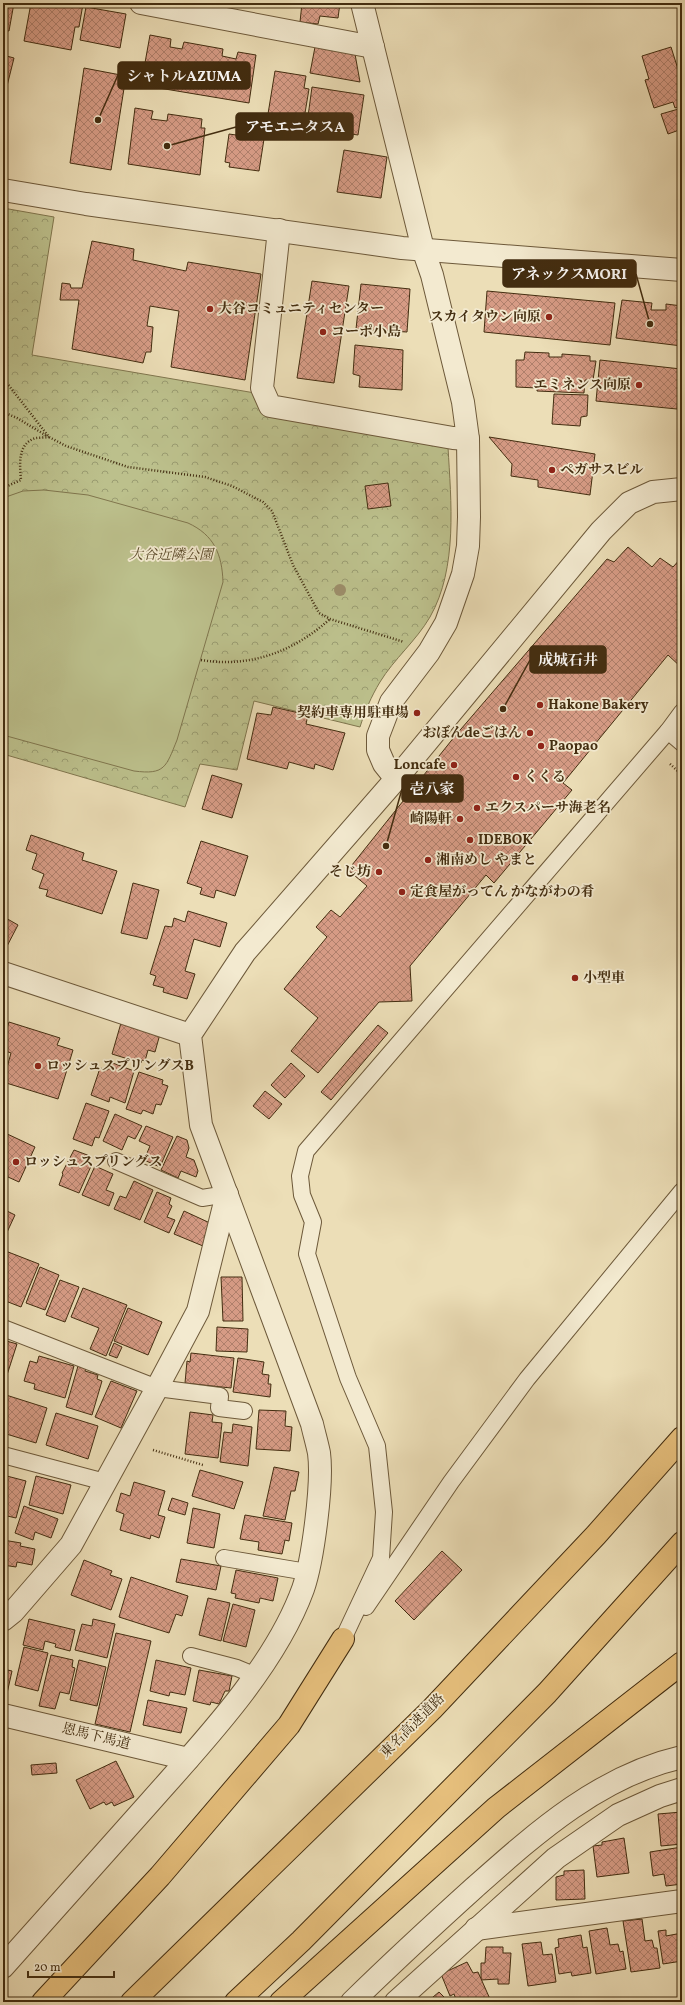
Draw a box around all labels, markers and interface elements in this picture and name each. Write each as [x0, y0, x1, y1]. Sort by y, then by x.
callout: シャトルAZUMA [118, 62, 250, 89]
text: シャトルAZUMA [127, 67, 242, 88]
callout: アモエニタスA [236, 113, 353, 140]
text: アモエニタスA [245, 118, 345, 139]
callout: アネックスMORI [503, 260, 636, 287]
text: アネックスMORI [511, 265, 627, 286]
place label: 大谷コミュニティセンター [218, 300, 384, 319]
marker: 大谷コミュニティセンター [205, 304, 215, 314]
place label: スカイタウン向原 [429, 308, 541, 327]
marker: スカイタウン向原 [544, 312, 554, 322]
place label: コーポ小島 [331, 323, 401, 342]
marker: コーポ小島 [318, 327, 328, 337]
place label: エミネンス向原 [533, 376, 631, 395]
marker: エミネンス向原 [634, 380, 644, 390]
place label: ペガサスビル [560, 461, 643, 480]
marker: ペガサスビル [547, 465, 557, 475]
park label: 大谷近隣公園 [129, 546, 215, 565]
callout: 成城石井 [530, 646, 606, 673]
text: 成城石井 [538, 651, 598, 672]
place label: Hakone Bakery [548, 696, 649, 715]
marker: Hakone Bakery [535, 700, 545, 710]
place label: 契約車専用駐車場 [297, 704, 409, 723]
marker: 契約車専用駐車場 [412, 708, 422, 718]
place label: おぼんdeごはん [422, 724, 522, 743]
marker: おぼんdeごはん [525, 728, 535, 738]
place label: Paopao [549, 737, 598, 756]
marker: Paopao [536, 741, 546, 751]
place label: Loncafe [394, 756, 446, 775]
marker: Loncafe [449, 760, 459, 770]
place label: くくる [524, 768, 566, 787]
marker: くくる [511, 772, 521, 782]
callout: 壱八家 [402, 775, 463, 802]
text: 壱八家 [409, 780, 455, 801]
place label: エクスパーサ海老名 [485, 799, 611, 818]
marker: エクスパーサ海老名 [472, 803, 482, 813]
place label: 崎陽軒 [410, 810, 452, 829]
marker: 崎陽軒 [455, 814, 465, 824]
place label: IDEBOK [478, 831, 532, 850]
marker: IDEBOK [465, 835, 475, 845]
place label: 湘南めし やまと [436, 851, 537, 870]
marker: 湘南めし やまと [423, 855, 433, 865]
place label: そじ坊 [329, 863, 371, 882]
marker: そじ坊 [374, 867, 384, 877]
place label: 定食屋がってん かながわの肴 [410, 883, 595, 902]
marker: 定食屋がってん かながわの肴 [397, 887, 407, 897]
place label: 小型車 [583, 969, 625, 988]
marker: 小型車 [570, 973, 580, 983]
place label: ロッシュスプリングスB [46, 1057, 194, 1076]
marker: ロッシュスプリングスB [33, 1061, 43, 1071]
place label: ロッシュスプリングス [24, 1153, 162, 1172]
marker: ロッシュスプリングス [11, 1157, 21, 1167]
street label: 東名高速道路 [377, 1690, 449, 1762]
street label: 恩馬下馬道 [60, 1719, 132, 1755]
scale bar [28, 1953, 114, 1979]
text: 20 m [34, 1960, 61, 1976]

